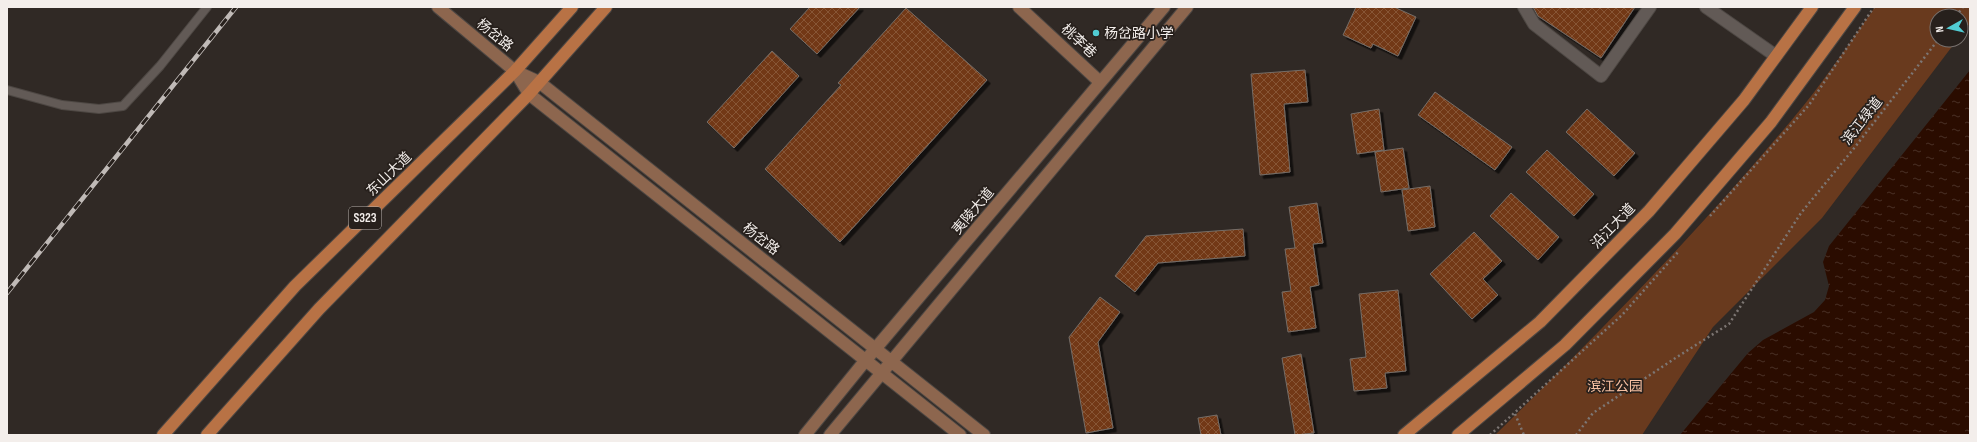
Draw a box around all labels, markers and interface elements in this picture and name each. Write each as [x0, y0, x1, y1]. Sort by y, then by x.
north arrow [1929, 8, 1969, 48]
street label: 杨岔路 [473, 15, 517, 55]
street label: 桃李巷 [1058, 20, 1100, 62]
place label: 杨岔路小学 [1104, 25, 1174, 42]
text: N [1933, 25, 1946, 33]
marker: 杨岔路小学 [1091, 28, 1101, 38]
street label: 滨江绿道 [1838, 94, 1886, 148]
street label: 东山大道 [363, 148, 415, 200]
street label: 夷陵大道 [948, 184, 998, 238]
street label: 沿江大道 [1587, 200, 1639, 252]
road number: S323 [349, 207, 381, 229]
street label: 杨岔路 [739, 219, 783, 259]
park label: 滨江公园 [1587, 378, 1643, 395]

